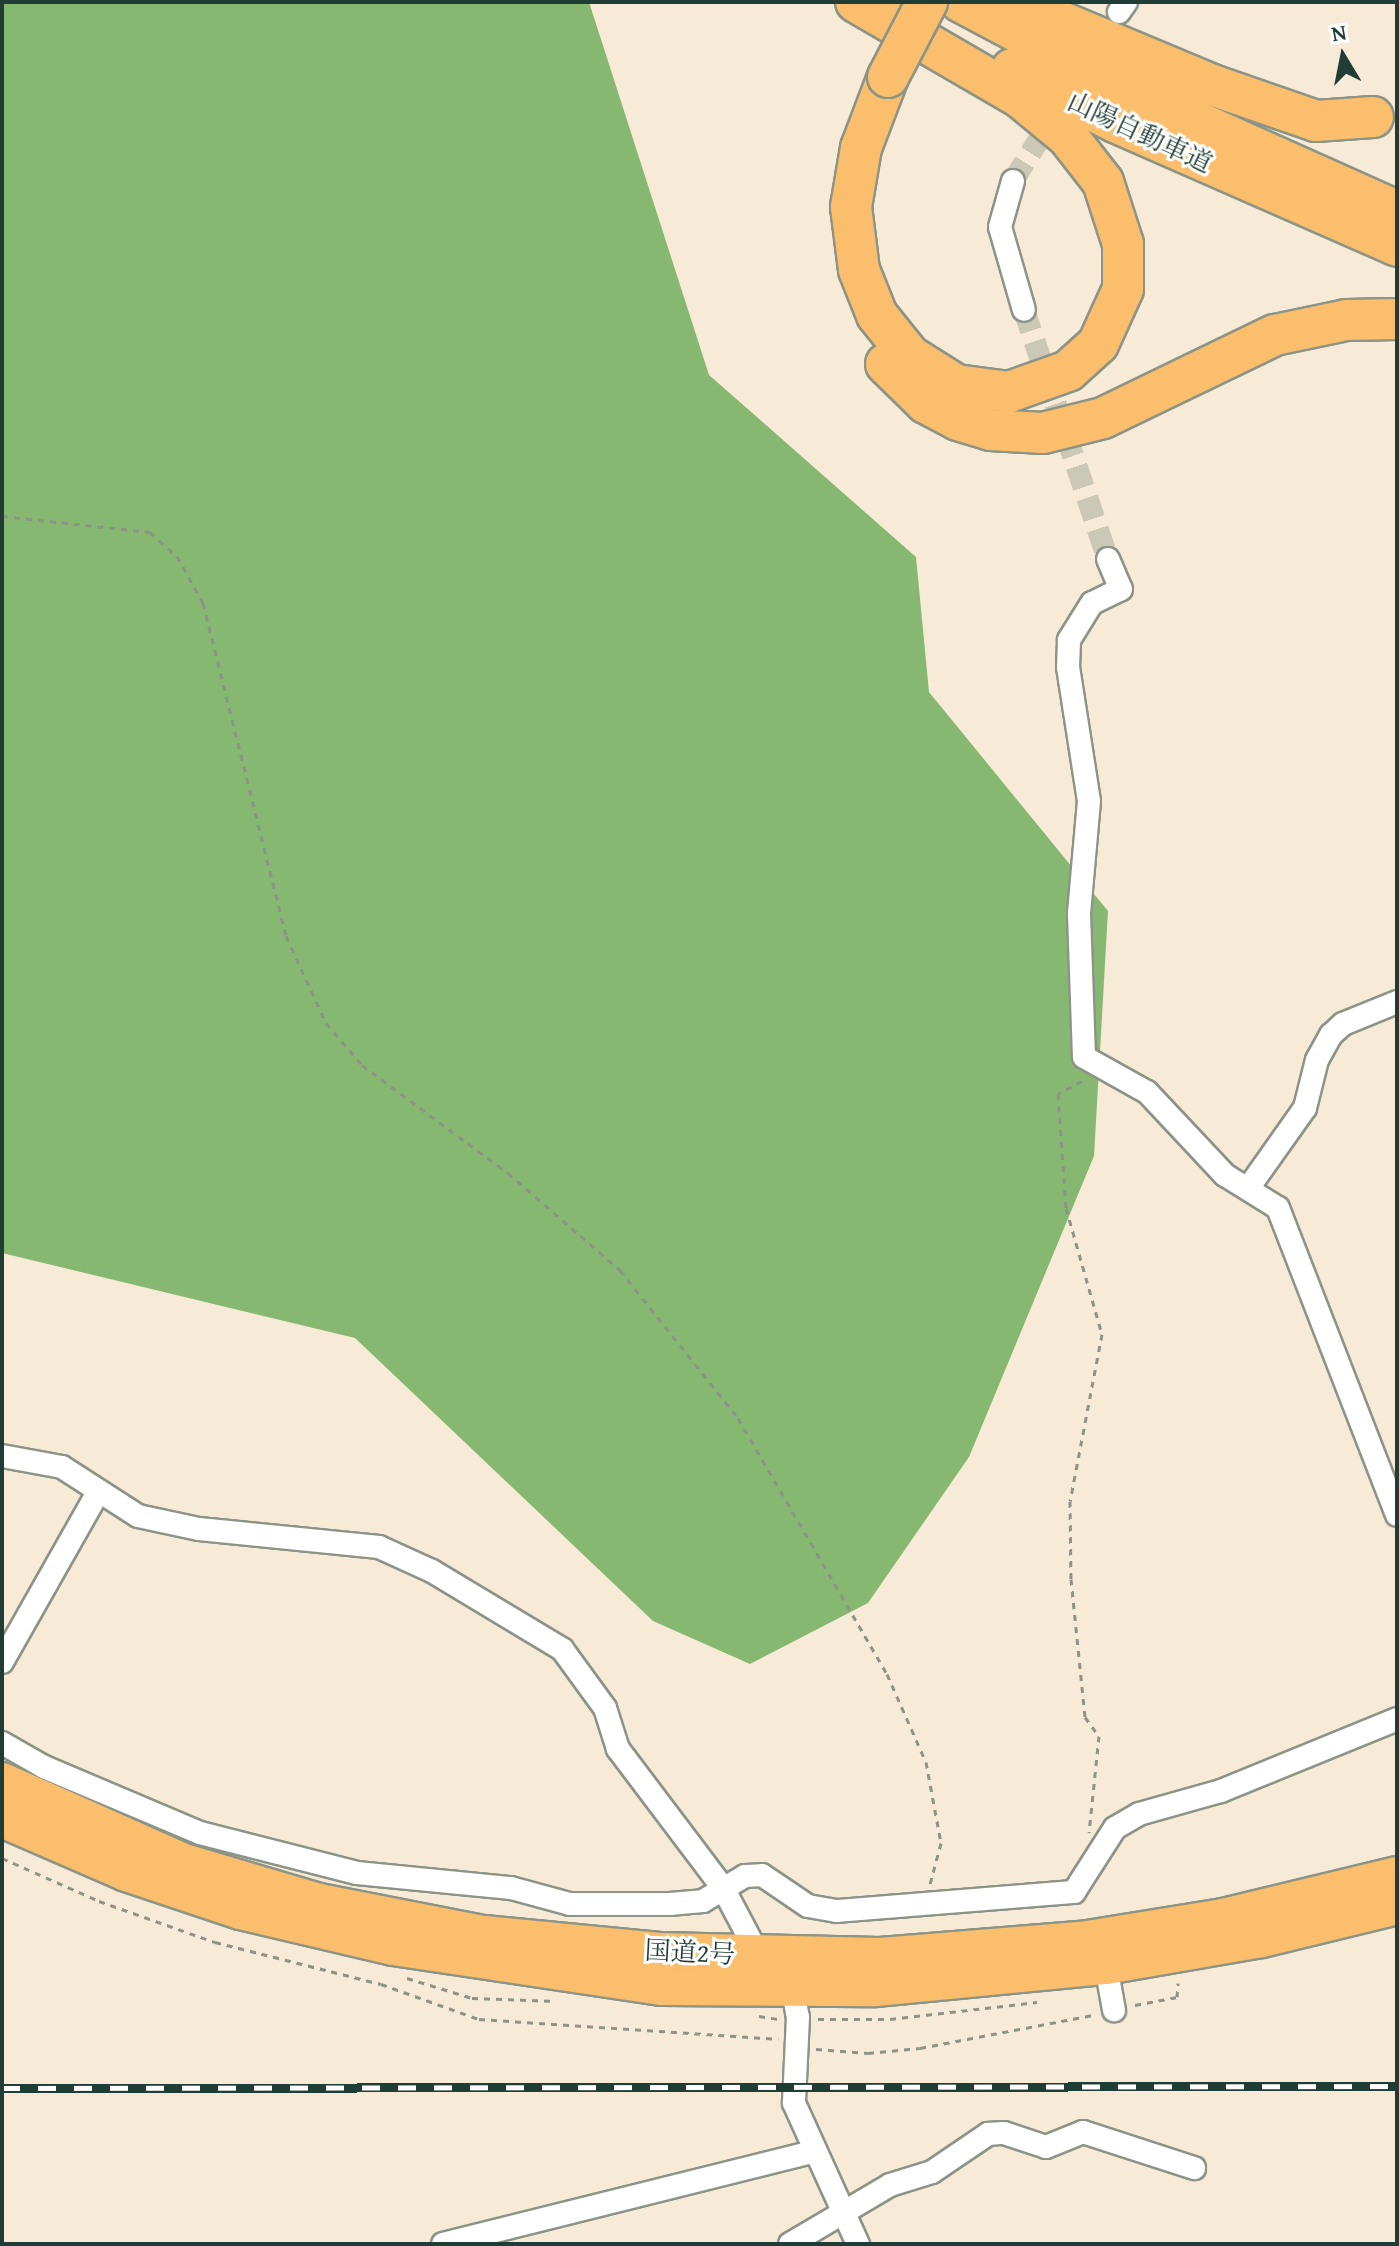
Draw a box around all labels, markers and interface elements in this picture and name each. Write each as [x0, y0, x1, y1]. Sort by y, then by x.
text: N [1329, 15, 1349, 49]
north arrow [1303, 16, 1383, 96]
street label: 山陽自動車道 [1063, 85, 1217, 179]
street label: 国道2号 [644, 1934, 736, 1970]

